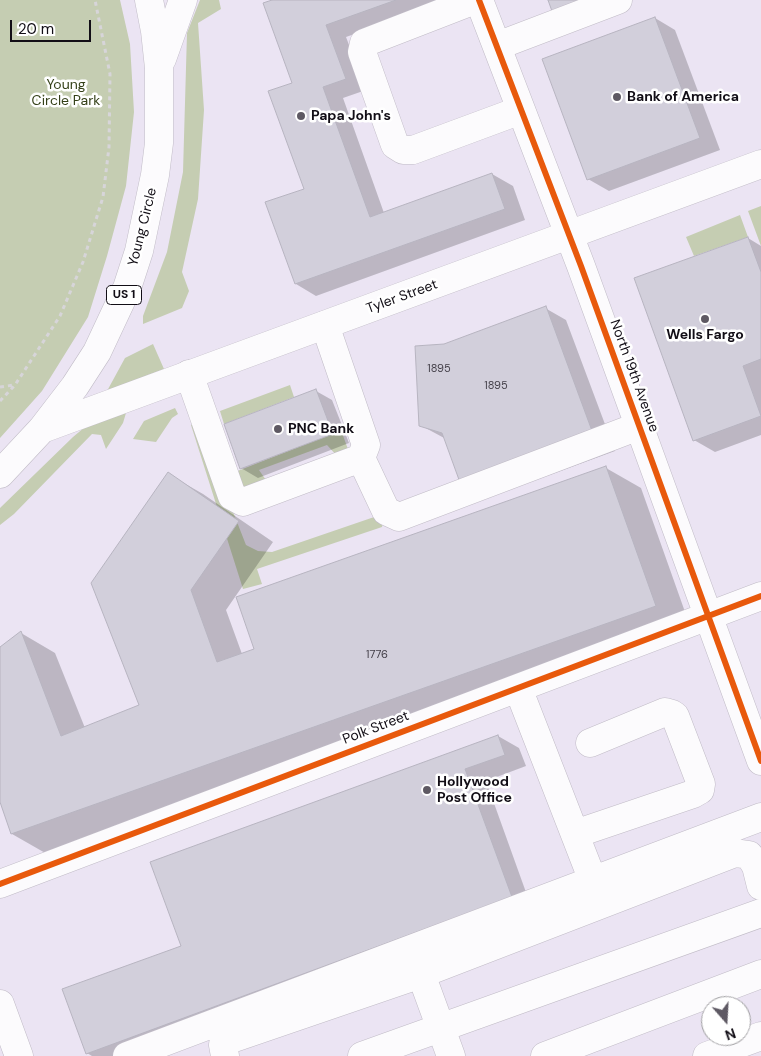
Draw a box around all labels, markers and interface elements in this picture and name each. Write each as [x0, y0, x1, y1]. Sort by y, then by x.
scale bar [12, 10, 94, 42]
text: 20 m [18, 19, 54, 39]
park label: Young Circle Park [32, 77, 100, 110]
place label: Bank of America [627, 89, 739, 105]
marker: Bank of America [611, 91, 623, 103]
place label: Papa John's [311, 108, 391, 124]
marker: Papa John's [295, 110, 307, 122]
street label: Young Circle [125, 186, 161, 268]
street label: Tyler Street [364, 276, 440, 318]
road number: US 1 [106, 286, 142, 304]
marker: Wells Fargo [699, 313, 711, 325]
street label: North 19th Avenue [606, 317, 662, 435]
place label: Wells Fargo [666, 327, 744, 343]
house number: 1895 [427, 362, 451, 376]
house number: 1895 [484, 379, 508, 393]
place label: PNC Bank [288, 421, 354, 437]
marker: PNC Bank [272, 423, 284, 435]
house number: 1776 [366, 648, 388, 662]
street label: Polk Street [341, 708, 411, 748]
place label: Hollywood Post Office [437, 774, 512, 806]
marker: Hollywood Post Office [421, 784, 433, 796]
north arrow [701, 996, 751, 1046]
text: N [723, 1024, 738, 1044]

